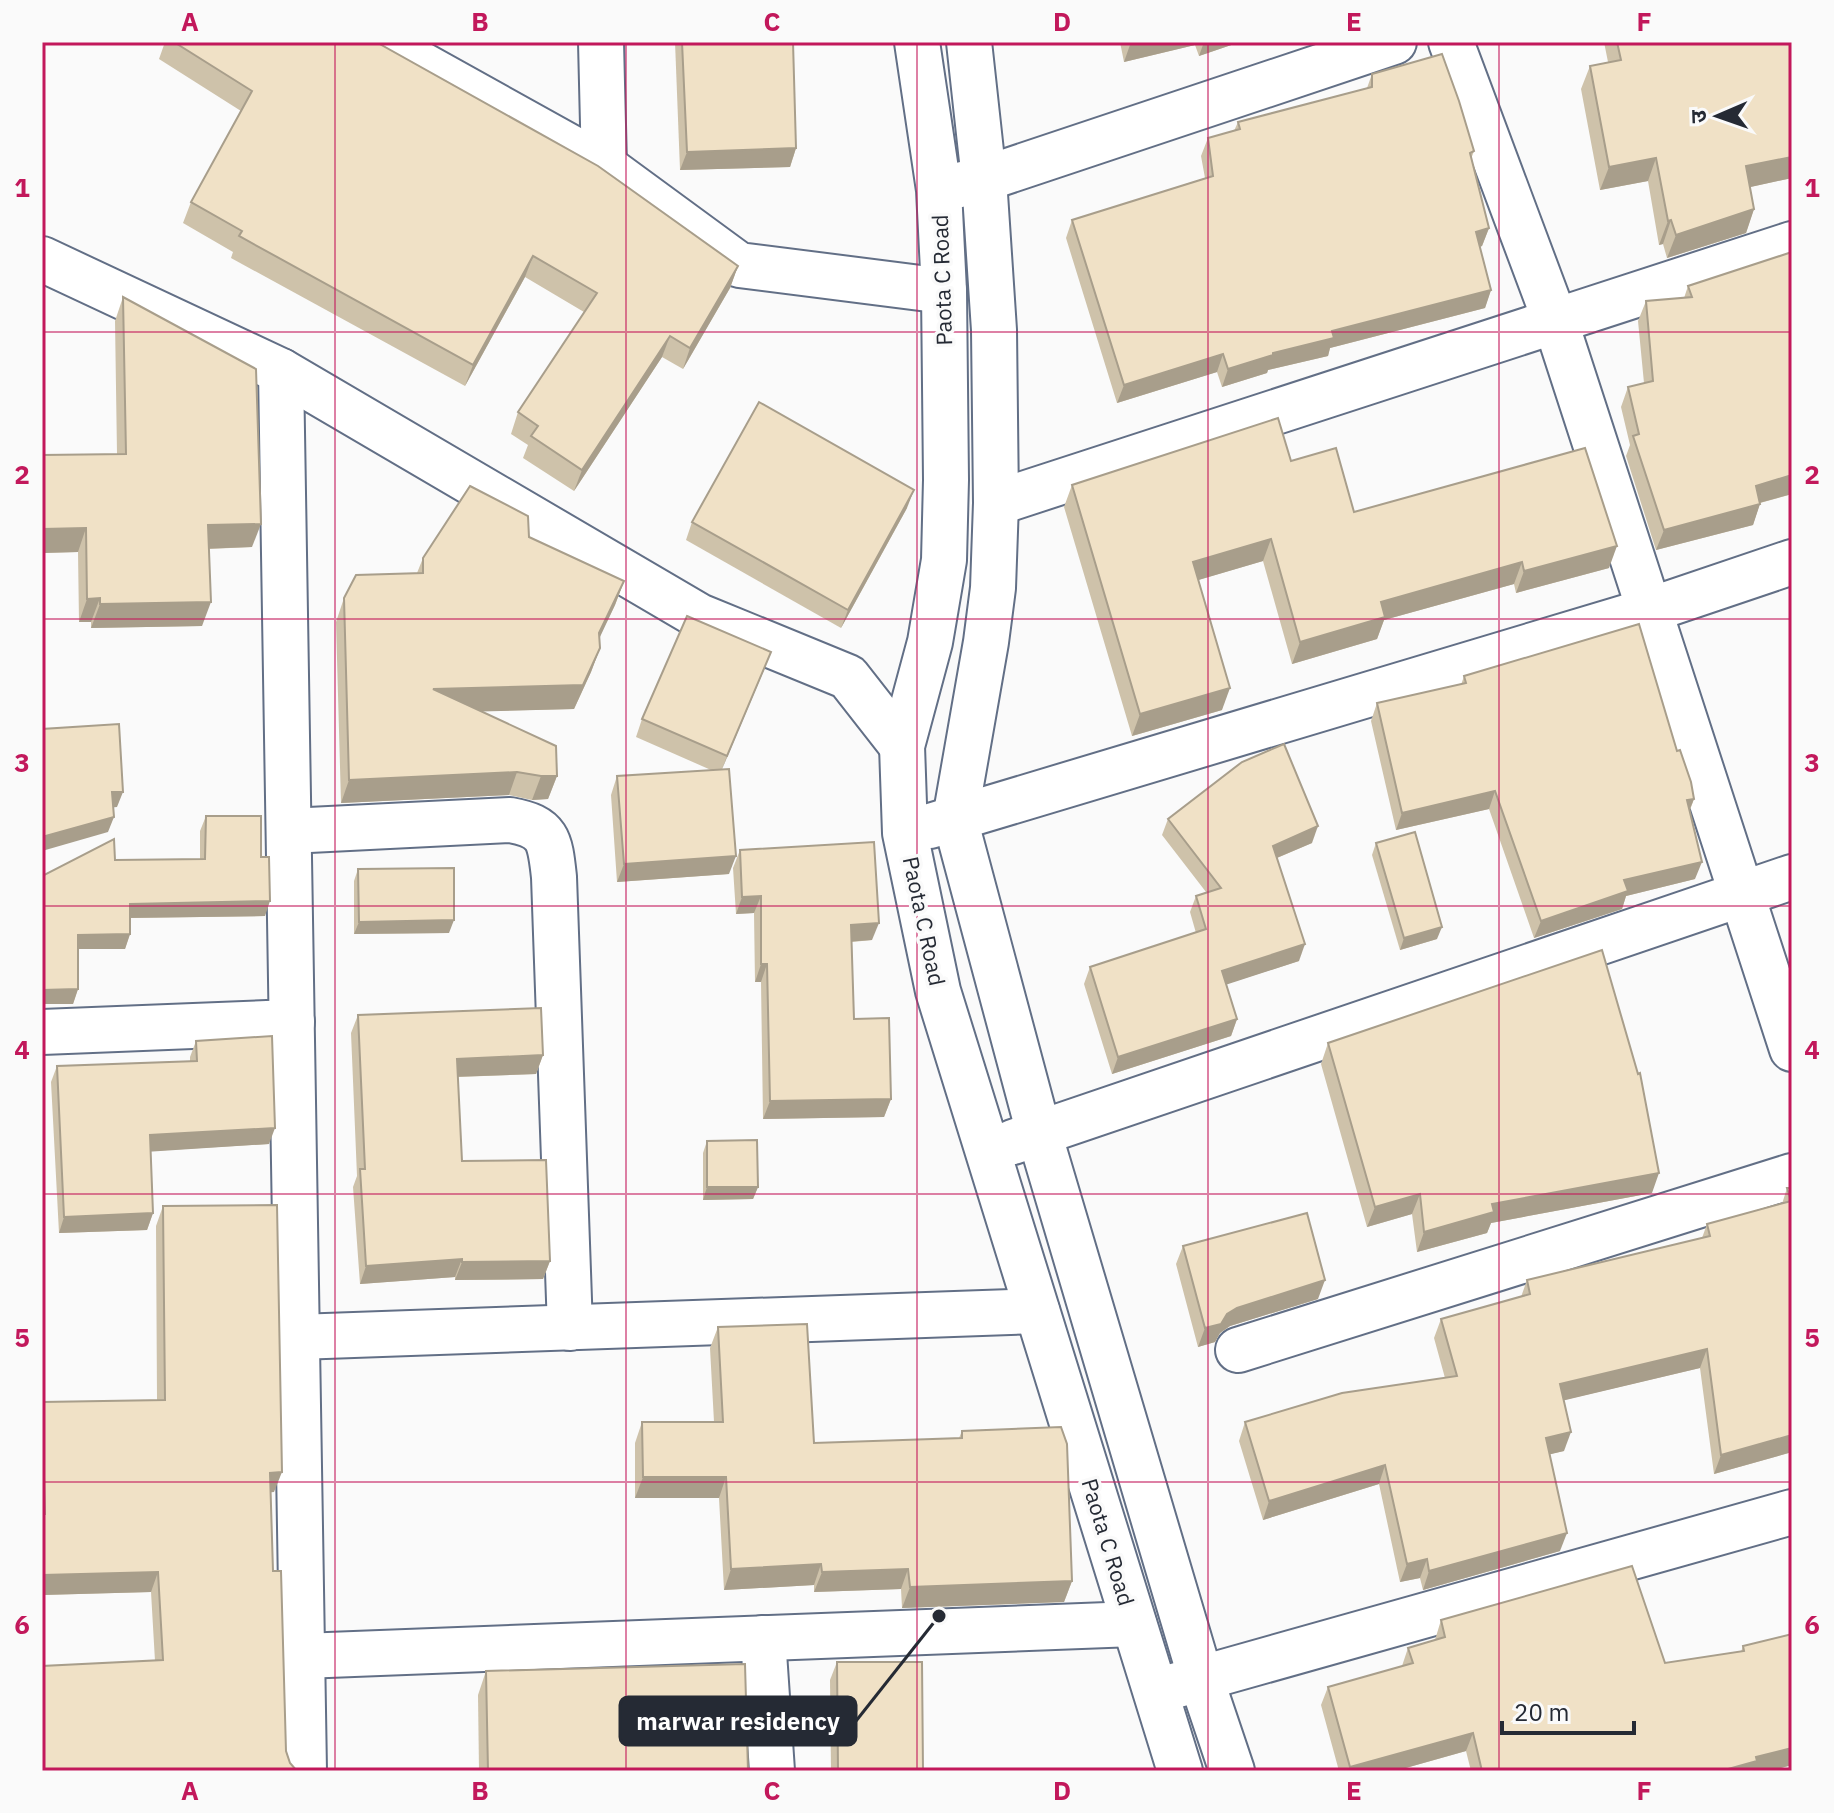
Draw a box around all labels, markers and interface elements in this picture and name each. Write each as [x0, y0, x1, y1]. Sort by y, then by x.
text: A [181, 4, 199, 38]
text: B [471, 4, 489, 38]
text: C [764, 4, 781, 38]
text: D [1053, 4, 1071, 38]
text: E [1346, 4, 1362, 38]
text: F [1636, 4, 1652, 38]
north arrow [1678, 76, 1758, 156]
text: उ [1683, 109, 1712, 124]
text: 1 [14, 170, 30, 204]
text: 1 [1804, 170, 1820, 204]
street label: Paota C Road [925, 214, 958, 346]
text: 2 [14, 457, 30, 491]
text: 2 [1804, 457, 1820, 491]
text: 3 [14, 745, 30, 779]
text: 3 [1804, 745, 1820, 779]
street label: Paota C Road [897, 854, 952, 988]
text: 4 [14, 1032, 30, 1066]
text: 4 [1804, 1032, 1820, 1066]
text: 5 [14, 1320, 30, 1354]
text: 5 [1804, 1320, 1820, 1354]
street label: Paota C Road [1075, 1475, 1142, 1609]
text: 6 [14, 1607, 30, 1641]
text: 6 [1804, 1607, 1820, 1641]
scale bar [1502, 1685, 1634, 1735]
text: 20 m [1514, 1696, 1569, 1728]
callout: marwar residency [620, 1697, 856, 1745]
text: marwar residency [636, 1705, 840, 1737]
text: A [181, 1773, 199, 1807]
text: B [471, 1773, 489, 1807]
text: C [764, 1773, 781, 1807]
text: D [1053, 1773, 1071, 1807]
text: E [1346, 1773, 1362, 1807]
text: F [1636, 1773, 1652, 1807]

